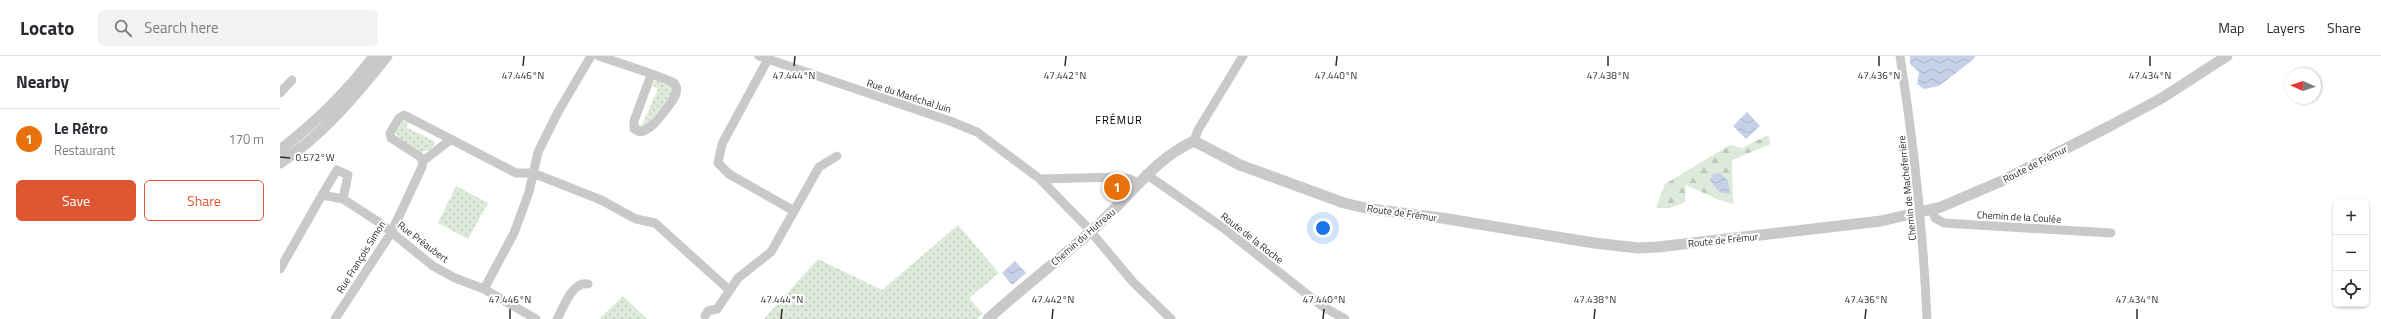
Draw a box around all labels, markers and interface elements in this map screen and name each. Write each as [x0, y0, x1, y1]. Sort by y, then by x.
search box [98, 10, 378, 46]
text: Locato [20, 13, 74, 42]
text: Search here [144, 16, 219, 39]
icon: search [112, 17, 134, 39]
text: Map [2218, 17, 2244, 38]
text: Layers [2266, 17, 2305, 38]
text: Share [2327, 17, 2361, 38]
text: 47.446°N [502, 68, 544, 83]
text: 47.444°N [773, 68, 815, 83]
text: 47.442°N [1044, 68, 1086, 83]
text: 47.440°N [1315, 68, 1357, 83]
text: 47.438°N [1587, 68, 1629, 83]
text: 47.436°N [1858, 68, 1900, 83]
text: 47.434°N [2129, 68, 2171, 83]
north arrow [2285, 68, 2321, 104]
text: Nearby [16, 69, 69, 95]
street label: Rue du Maréchal Juin [865, 75, 953, 117]
district label: FRÉMUR [1095, 112, 1143, 128]
text: Le Rétro [54, 117, 108, 140]
text: 1 [25, 129, 33, 149]
text: 170 m [228, 129, 264, 149]
street label: Chemin de Macheferrière [1894, 135, 1920, 241]
text: Restaurant [54, 140, 115, 160]
street label: Route de Frémur [2000, 141, 2070, 187]
text: 0.572°W [295, 150, 335, 165]
pin: 1 [1104, 172, 1130, 202]
button: Save [16, 180, 136, 221]
button: Share [144, 180, 264, 221]
map controls [2333, 199, 2369, 307]
button: + [2333, 199, 2369, 235]
street label: Route de Frémur [1366, 201, 1439, 225]
street label: Chemin du Hutreau [1047, 205, 1119, 269]
street label: Chemin de la Coulée [1976, 207, 2062, 227]
street label: Route de la Roche [1218, 209, 1286, 267]
street label: Rue François Simon [333, 218, 389, 296]
street label: Rue Préaubert [394, 218, 452, 267]
your location [1313, 218, 1333, 238]
street label: Route de Frémur [1687, 229, 1759, 251]
button: − [2333, 235, 2369, 271]
button: locate [2333, 271, 2369, 307]
text: 47.446°N [489, 292, 531, 307]
text: 47.444°N [761, 292, 803, 307]
text: 47.442°N [1032, 292, 1074, 307]
text: 47.440°N [1303, 292, 1345, 307]
text: 47.438°N [1574, 292, 1616, 307]
text: 47.436°N [1845, 292, 1887, 307]
text: 47.434°N [2116, 292, 2158, 307]

